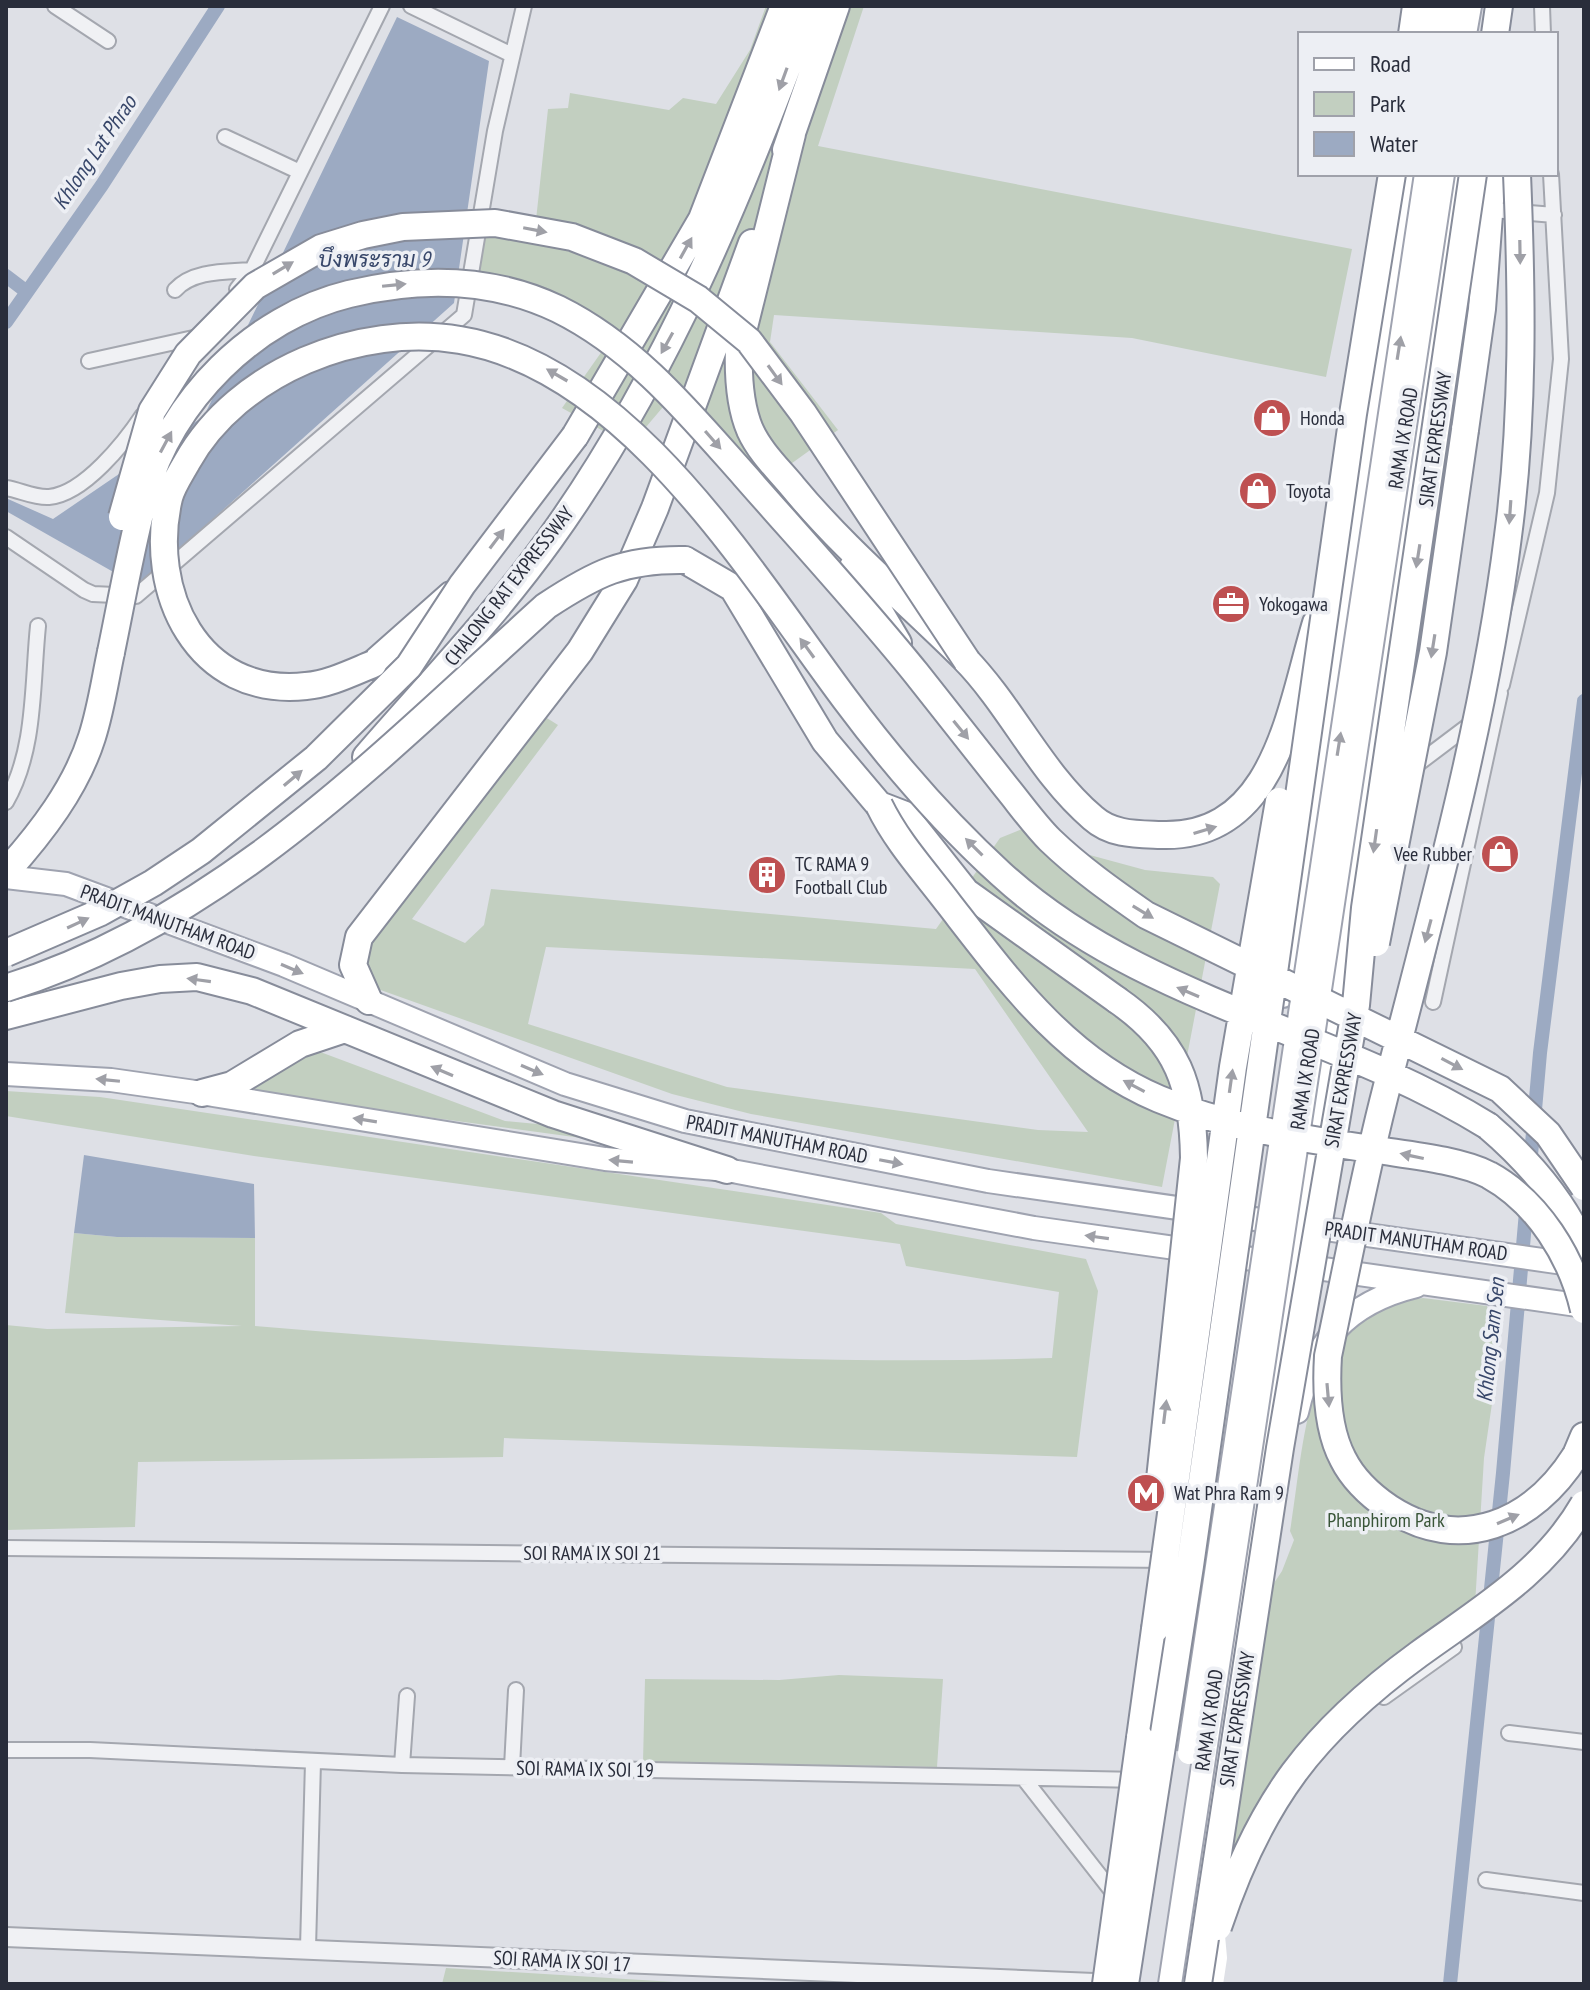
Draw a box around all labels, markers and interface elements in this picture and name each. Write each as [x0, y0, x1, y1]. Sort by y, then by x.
legend [1298, 32, 1558, 176]
text: Road [1370, 48, 1411, 79]
one-way arrow [776, 67, 789, 91]
text: Park [1370, 88, 1406, 119]
water label: Khlong Lat Phrao [46, 89, 143, 214]
text: Water [1370, 128, 1418, 159]
one-way arrow [522, 225, 547, 237]
one-way arrow [679, 237, 692, 260]
one-way arrow [1514, 240, 1526, 265]
water label: บึงพระราม 9 [318, 245, 433, 273]
one-way arrow [272, 261, 294, 275]
one-way arrow [382, 278, 407, 291]
one-way arrow [661, 331, 674, 354]
one-way arrow [1394, 335, 1406, 360]
one-way arrow [767, 365, 783, 385]
one-way arrow [546, 369, 568, 383]
street label: SIRAT EXPRESSWAY [1413, 370, 1457, 508]
street label: RAMA IX ROAD [1382, 385, 1424, 491]
shop icon: Honda [1251, 397, 1293, 439]
place label: Honda [1300, 405, 1345, 431]
one-way arrow [160, 430, 173, 453]
one-way arrow [703, 430, 721, 449]
shop icon: Toyota [1237, 470, 1279, 512]
place label: Toyota [1286, 478, 1331, 504]
one-way arrow [1504, 500, 1517, 525]
street label: CHALONG RAT EXPRESSWAY [439, 501, 579, 671]
one-way arrow [489, 528, 505, 550]
one-way arrow [1412, 544, 1424, 569]
office icon: Yokogawa [1210, 583, 1252, 625]
place label: Yokogawa [1259, 591, 1328, 617]
one-way arrow [1426, 634, 1439, 659]
one-way arrow [799, 637, 815, 659]
one-way arrow [952, 719, 969, 739]
one-way arrow [1333, 731, 1346, 756]
one-way arrow [282, 770, 302, 787]
one-way arrow [1193, 823, 1217, 836]
one-way arrow [1368, 829, 1381, 854]
shop icon: Vee Rubber [1479, 833, 1521, 875]
one-way arrow [965, 838, 984, 857]
place label: Vee Rubber [1393, 841, 1473, 867]
place label: TC RAMA 9 Football Club [795, 851, 887, 900]
building icon: TC RAMA 9 Football Club [746, 854, 788, 896]
street label: PRADIT MANUTHAM ROAD [77, 878, 259, 966]
one-way arrow [1132, 905, 1154, 919]
one-way arrow [66, 916, 90, 930]
one-way arrow [1421, 919, 1433, 944]
one-way arrow [280, 962, 304, 975]
one-way arrow [187, 973, 212, 986]
one-way arrow [1176, 985, 1199, 998]
street label: SIRAT EXPRESSWAY [1318, 1011, 1368, 1149]
street label: RAMA IX ROAD [1284, 1026, 1326, 1132]
one-way arrow [1440, 1057, 1463, 1070]
one-way arrow [430, 1064, 454, 1077]
one-way arrow [520, 1064, 544, 1077]
one-way arrow [1225, 1068, 1238, 1093]
one-way arrow [95, 1073, 120, 1086]
one-way arrow [1123, 1080, 1146, 1093]
street label: PRADIT MANUTHAM ROAD [684, 1109, 870, 1169]
one-way arrow [352, 1113, 377, 1126]
one-way arrow [1399, 1149, 1424, 1162]
one-way arrow [608, 1154, 633, 1167]
one-way arrow [879, 1156, 904, 1169]
street label: PRADIT MANUTHAM ROAD [1323, 1215, 1509, 1267]
one-way arrow [1084, 1230, 1109, 1243]
water label: Khlong Sam Sen [1470, 1275, 1511, 1403]
one-way arrow [1322, 1383, 1335, 1408]
one-way arrow [1159, 1399, 1172, 1424]
metro station icon: Wat Phra Ram 9 [1125, 1472, 1167, 1514]
place label: Wat Phra Ram 9 [1174, 1480, 1284, 1506]
park label: Phanphirom Park [1327, 1507, 1445, 1533]
one-way arrow [1496, 1512, 1519, 1525]
street label: SOI RAMA IX SOI 21 [523, 1540, 661, 1566]
street label: SIRAT EXPRESSWAY [1213, 1650, 1261, 1788]
street label: RAMA IX ROAD [1189, 1668, 1229, 1772]
street label: SOI RAMA IX SOI 19 [516, 1755, 654, 1783]
street label: SOI RAMA IX SOI 17 [493, 1944, 631, 1978]

